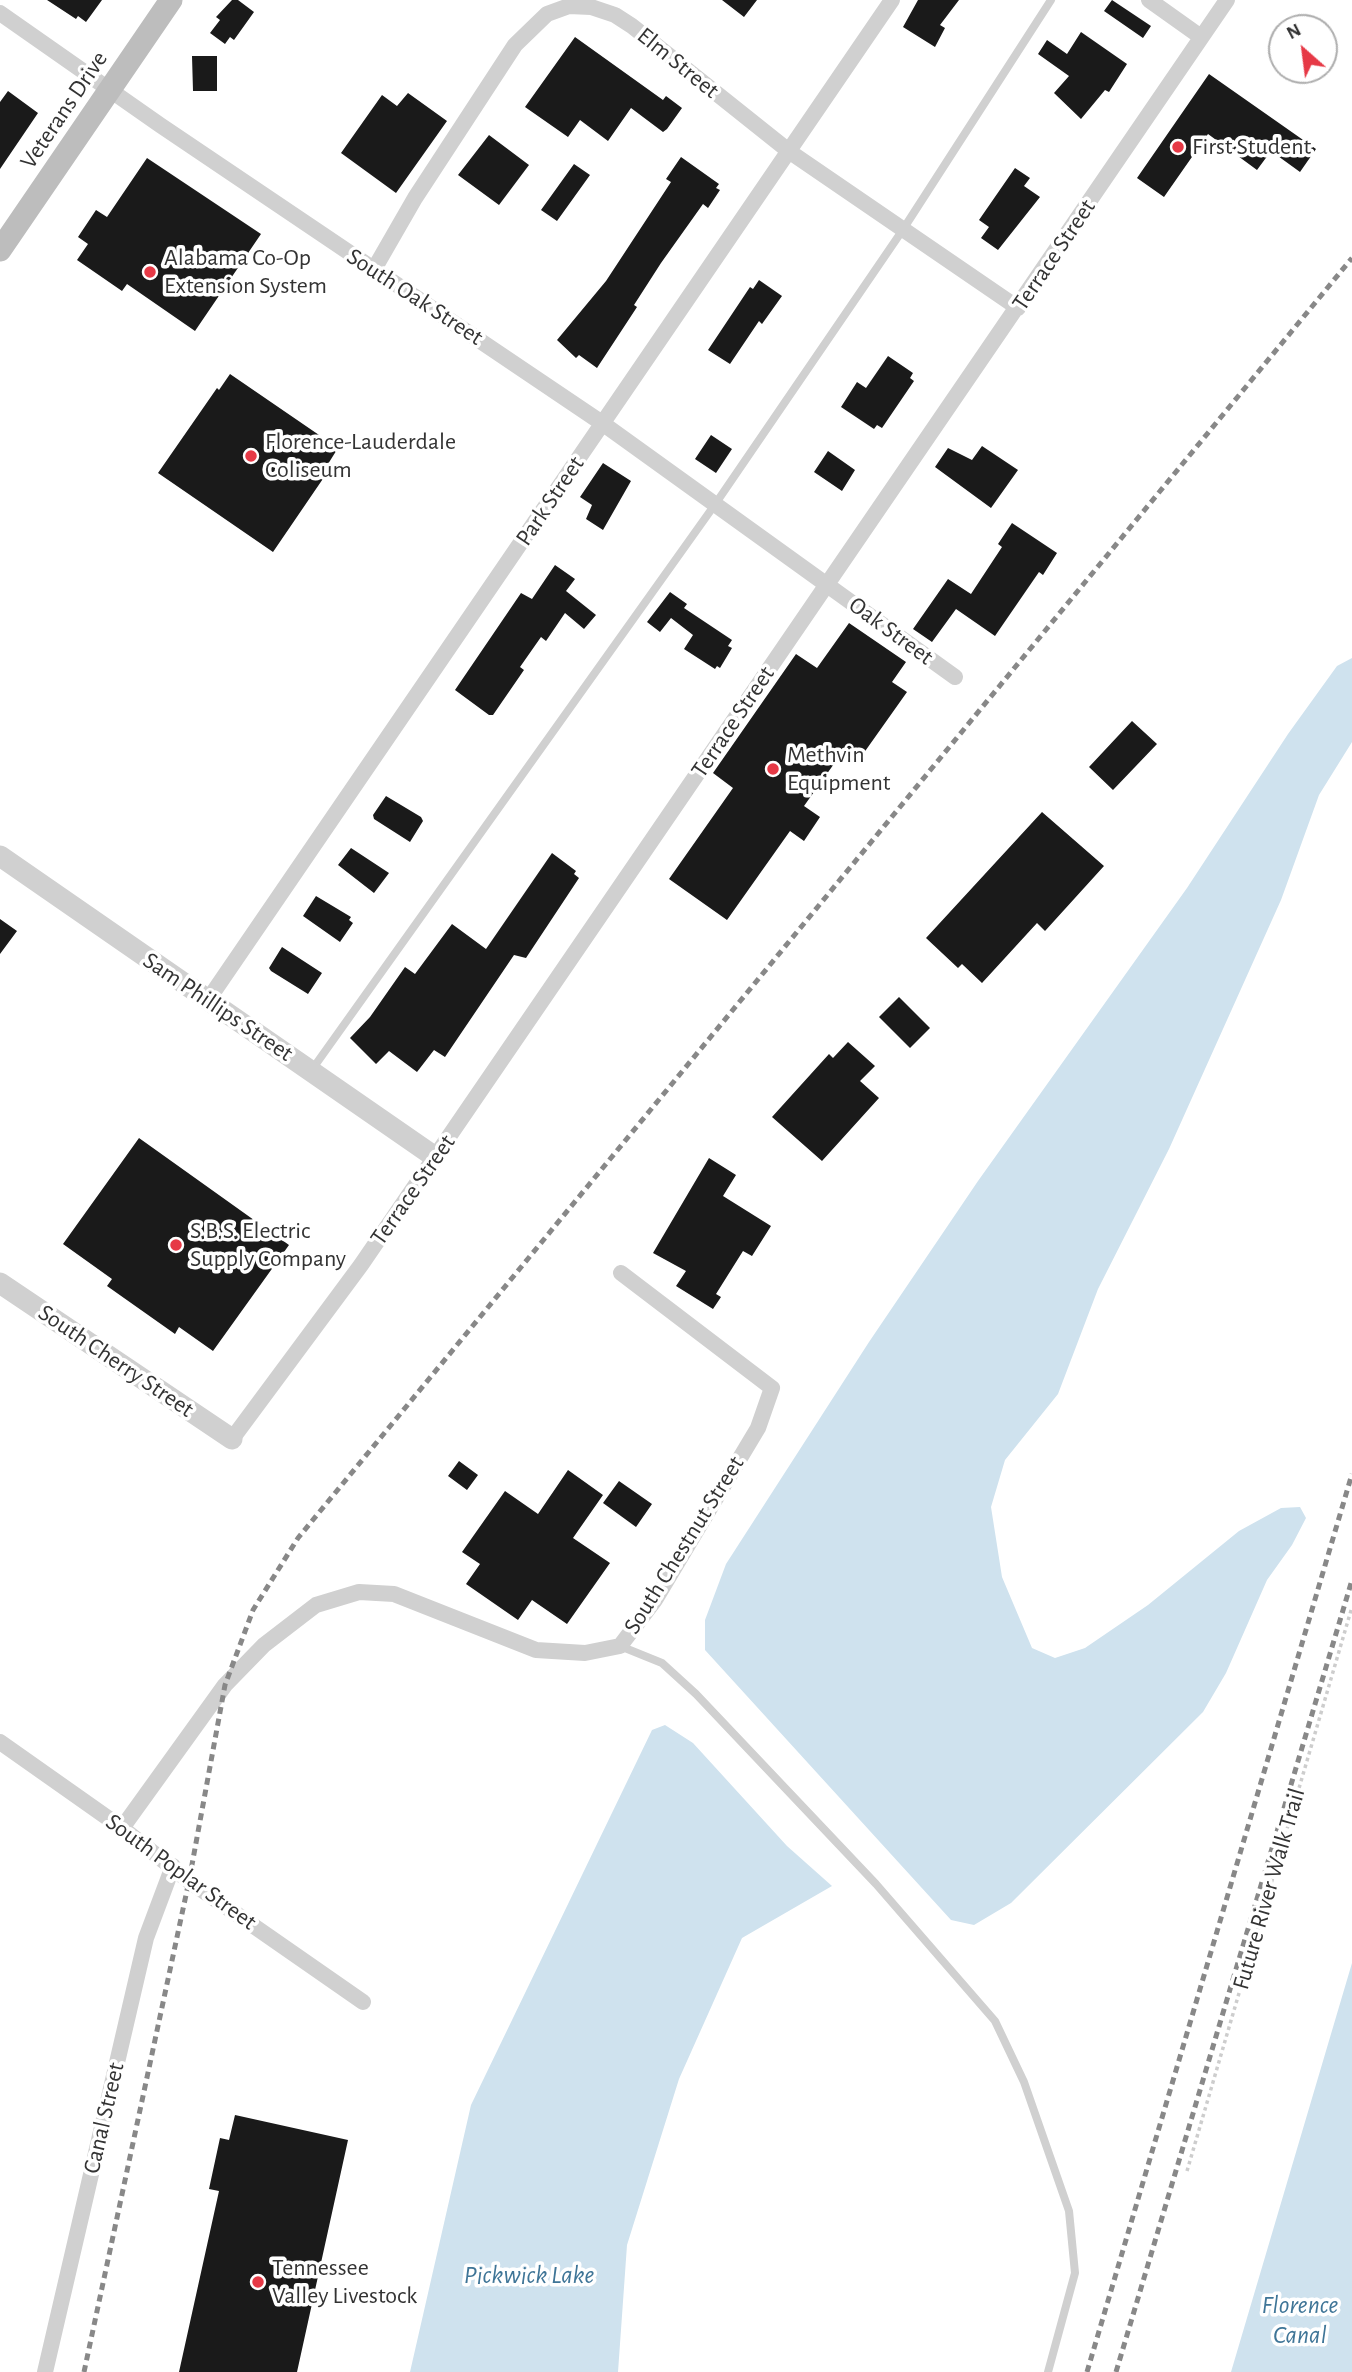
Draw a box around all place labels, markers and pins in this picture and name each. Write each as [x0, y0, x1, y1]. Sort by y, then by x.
place label: First Student [1192, 133, 1311, 161]
marker: First Student [1170, 139, 1186, 155]
place label: Alabama Co-Op Extension System [164, 244, 327, 300]
marker: Alabama Co-Op Extension System [142, 264, 158, 280]
place label: Florence-Lauderdale Coliseum [265, 428, 456, 484]
marker: Florence-Lauderdale Coliseum [243, 448, 259, 464]
place label: Methvin Equipment [787, 741, 891, 797]
marker: Methvin Equipment [765, 761, 781, 777]
place label: S.B.S. Electric Supply Company [190, 1217, 346, 1273]
marker: S.B.S. Electric Supply Company [168, 1237, 184, 1253]
place label: Tennessee Valley Livestock [272, 2254, 417, 2310]
marker: Tennessee Valley Livestock [250, 2274, 266, 2290]

